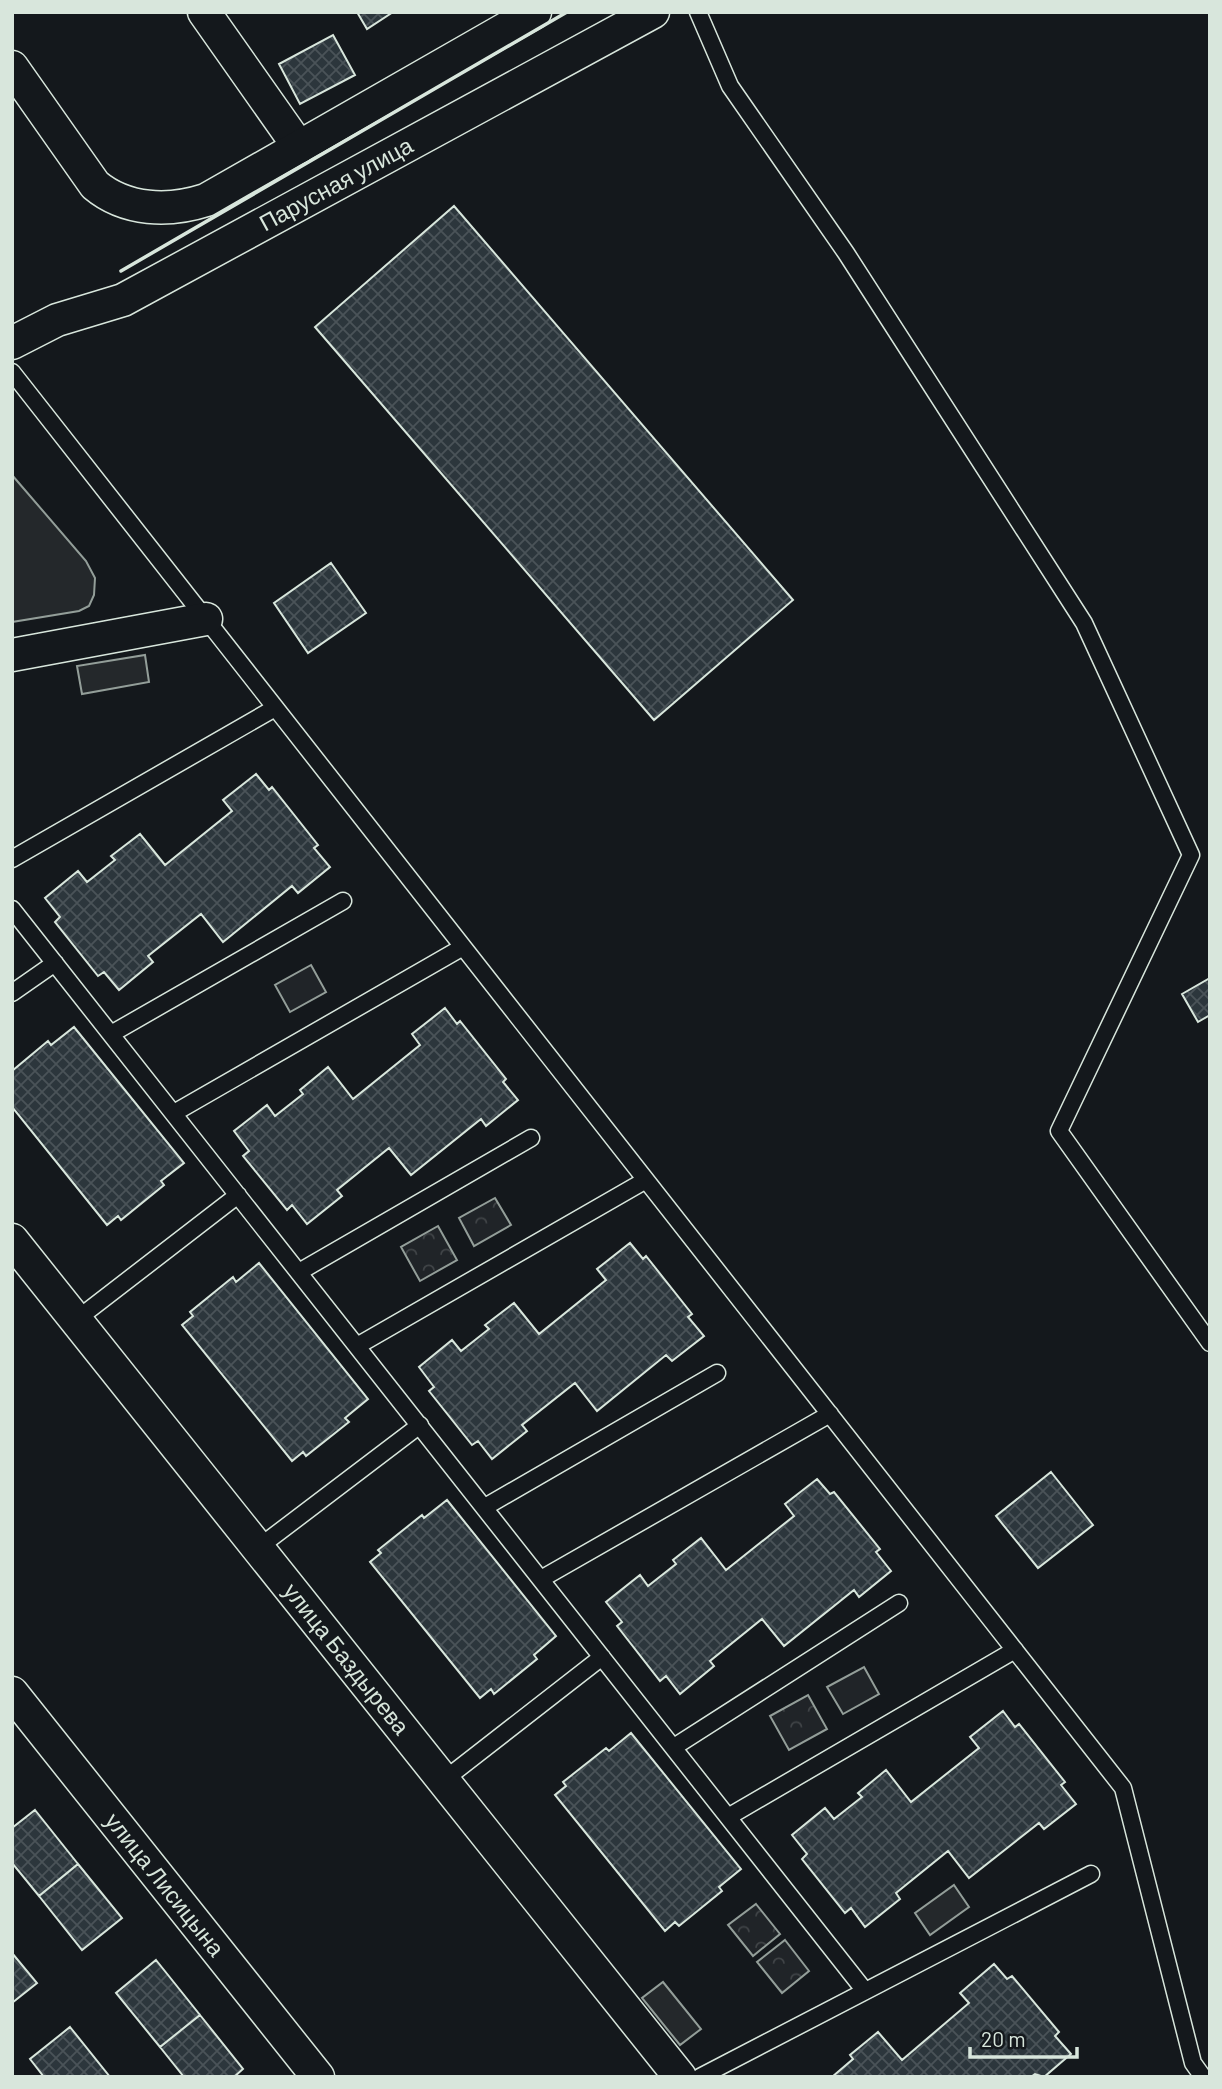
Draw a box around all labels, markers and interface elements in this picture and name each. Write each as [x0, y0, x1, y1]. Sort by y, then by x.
street label: Парусная улица [254, 130, 417, 236]
street label: улица Баздырева [278, 1577, 416, 1740]
street label: улица Лисицына [100, 1807, 231, 1961]
scale bar [970, 2016, 1077, 2060]
text: 20 m [981, 2026, 1026, 2051]

